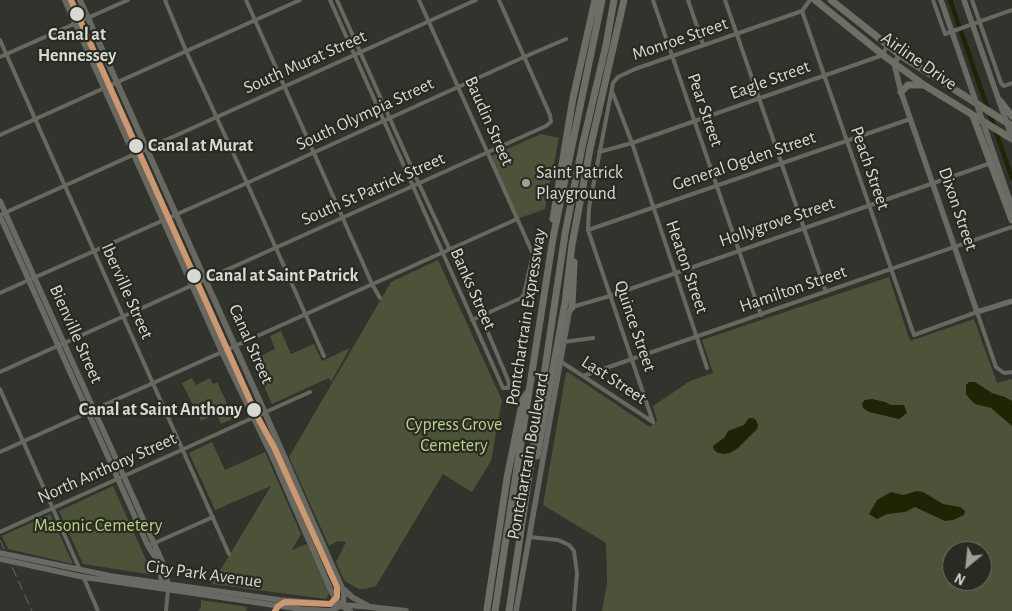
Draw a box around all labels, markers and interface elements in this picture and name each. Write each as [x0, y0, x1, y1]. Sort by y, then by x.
marker: Canal at Hennessey [68, 5, 86, 23]
street label: Monroe Street [629, 13, 731, 65]
place label: Canal at Hennessey [38, 24, 116, 66]
street label: South Murat Street [240, 25, 370, 99]
street label: Airline Drive [877, 27, 961, 95]
street label: Eagle Street [727, 56, 813, 104]
street label: Pear Street [682, 70, 728, 150]
street label: South Olympia Street [293, 73, 437, 155]
street label: Baudin Street [460, 73, 518, 169]
street label: Peach Street [846, 123, 894, 213]
street label: General Ogden Street [670, 126, 818, 196]
place label: Canal at Murat [148, 135, 253, 157]
marker: Canal at Murat [127, 137, 145, 155]
street label: South St Patrick Street [298, 148, 448, 230]
place label: Saint Patrick Playground [536, 162, 623, 204]
street label: Dixon Street [934, 164, 982, 254]
marker: Saint Patrick Playground [520, 177, 532, 189]
street label: Hollygrove Street [716, 192, 838, 252]
street label: Heaton Street [661, 217, 713, 317]
street label: Pontchartrain Expressway [501, 227, 551, 407]
street label: Iberville Street [96, 240, 158, 342]
street label: Banks Street [445, 245, 501, 333]
street label: Hamilton Street [737, 261, 849, 317]
place label: Canal at Saint Patrick [206, 265, 358, 287]
marker: Canal at Saint Patrick [185, 267, 203, 285]
street label: Quince Street [609, 278, 661, 374]
street label: Bienville Street [45, 281, 107, 387]
street label: Canal Street [224, 301, 278, 387]
street label: Last Street [577, 351, 651, 409]
street label: Pontchartrain Boulevard [503, 371, 553, 541]
place label: Canal at Saint Anthony [79, 399, 242, 421]
marker: Canal at Saint Anthony [245, 401, 263, 419]
park label: Cypress Grove Cemetery [406, 414, 502, 456]
street label: North Anthony Street [34, 428, 180, 508]
park label: Masonic Cemetery [34, 515, 162, 537]
north arrow [942, 541, 992, 591]
street label: City Park Avenue [145, 555, 263, 593]
text: N [953, 570, 968, 587]

